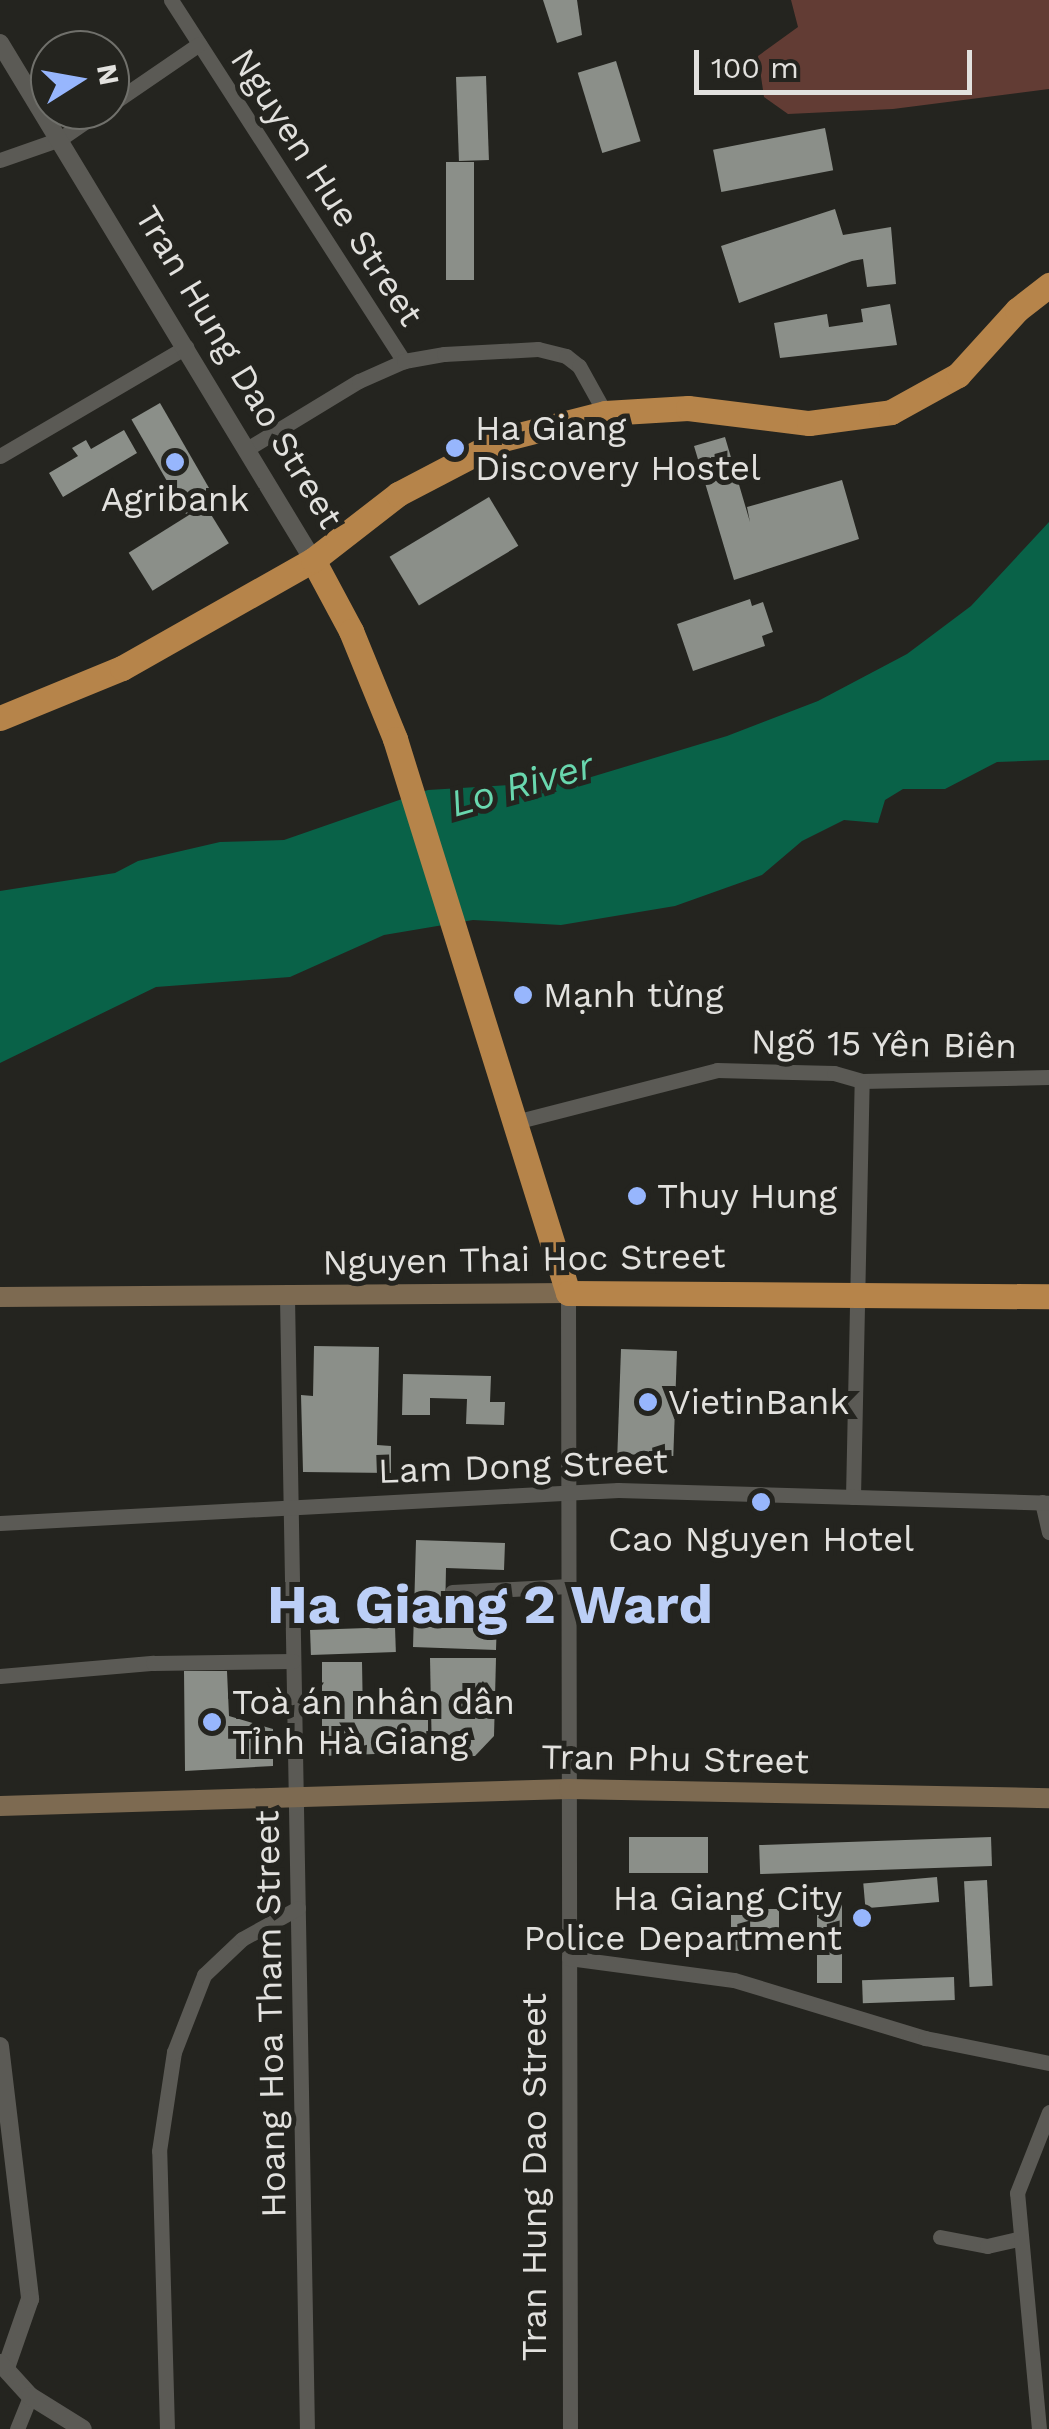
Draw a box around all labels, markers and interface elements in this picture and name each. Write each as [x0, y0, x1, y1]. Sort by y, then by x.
north arrow [30, 30, 130, 130]
scale bar [699, 30, 976, 92]
street label: Nguyen Hue Street [222, 41, 432, 333]
text: 100 m [711, 50, 799, 85]
text: N [90, 61, 126, 88]
street label: Tran Hung Dao Street [126, 198, 352, 536]
place label: Ha Giang Discovery Hostel [475, 407, 762, 489]
marker: Ha Giang Discovery Hostel [444, 437, 466, 459]
marker: Agribank [164, 451, 186, 473]
place label: Agribank [101, 478, 249, 520]
water label: Lo River [445, 743, 599, 827]
place label: Mạnh từng [543, 974, 724, 1016]
marker: Mạnh từng [512, 984, 534, 1006]
street label: Ngõ 15 Yên Biên [750, 1021, 1018, 1067]
place label: Thuy Hung [657, 1175, 838, 1217]
marker: Thuy Hung [626, 1185, 648, 1207]
street label: Nguyen Thai Hoc Street [322, 1234, 726, 1284]
place label: VietinBank [668, 1381, 849, 1423]
marker: VietinBank [637, 1391, 659, 1413]
street label: Lam Dong Street [377, 1440, 669, 1492]
marker: Cao Nguyen Hotel [750, 1491, 772, 1513]
place label: Cao Nguyen Hotel [608, 1518, 914, 1560]
district label: Ha Giang 2 Ward [266, 1572, 714, 1638]
place label: Toà án nhân dân Tỉnh Hà Giang [232, 1681, 516, 1763]
marker: Toà án nhân dân Tỉnh Hà Giang [201, 1711, 223, 1733]
street label: Tran Phu Street [541, 1736, 809, 1782]
street label: Hoang Hoa Tham Street [245, 1809, 295, 2219]
place label: Ha Giang City Police Department [524, 1877, 842, 1959]
marker: Ha Giang City Police Department [851, 1907, 873, 1929]
street label: Tran Hung Dao Street [513, 1993, 555, 2361]

